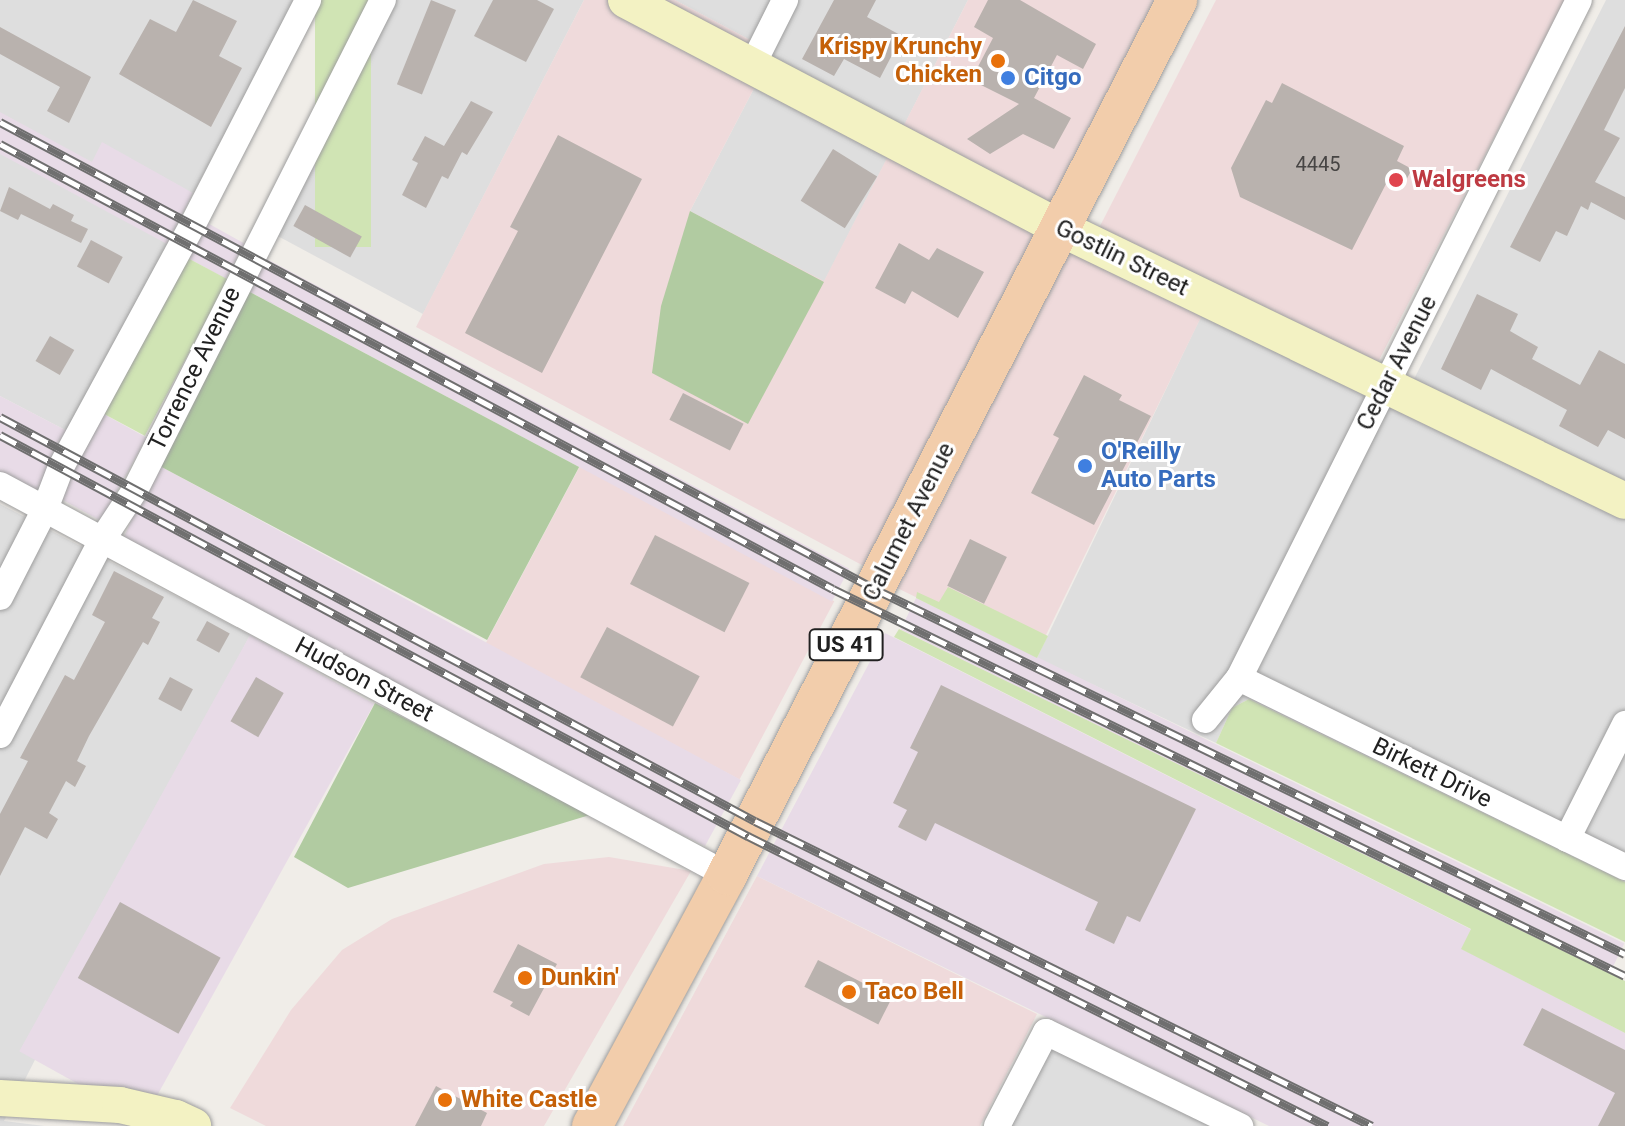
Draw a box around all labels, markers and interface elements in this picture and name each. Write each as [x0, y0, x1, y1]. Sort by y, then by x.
place label: Krispy Krunchy Chicken [819, 33, 982, 89]
marker: Krispy Krunchy Chicken [989, 52, 1007, 70]
place label: Citgo [1024, 64, 1081, 92]
marker: Citgo [999, 69, 1017, 87]
house number: 4445 [1296, 152, 1340, 176]
place label: Walgreens [1412, 166, 1526, 194]
marker: Walgreens [1387, 171, 1405, 189]
street label: Gostlin Street [1051, 213, 1193, 303]
street label: Torrence Avenue [143, 282, 247, 456]
street label: Cedar Avenue [1351, 291, 1443, 435]
street label: Calumet Avenue [857, 438, 961, 606]
place label: O'Reilly Auto Parts [1101, 438, 1216, 494]
marker: O'Reilly Auto Parts [1076, 457, 1094, 475]
road number: US 41 [808, 627, 884, 663]
street label: Hudson Street [290, 631, 438, 729]
street label: Birkett Drive [1368, 732, 1496, 814]
place label: Dunkin' [541, 964, 619, 992]
marker: Dunkin' [516, 969, 534, 987]
place label: Taco Bell [865, 978, 964, 1006]
marker: Taco Bell [840, 983, 858, 1001]
place label: White Castle [461, 1086, 597, 1114]
marker: White Castle [436, 1091, 454, 1109]

